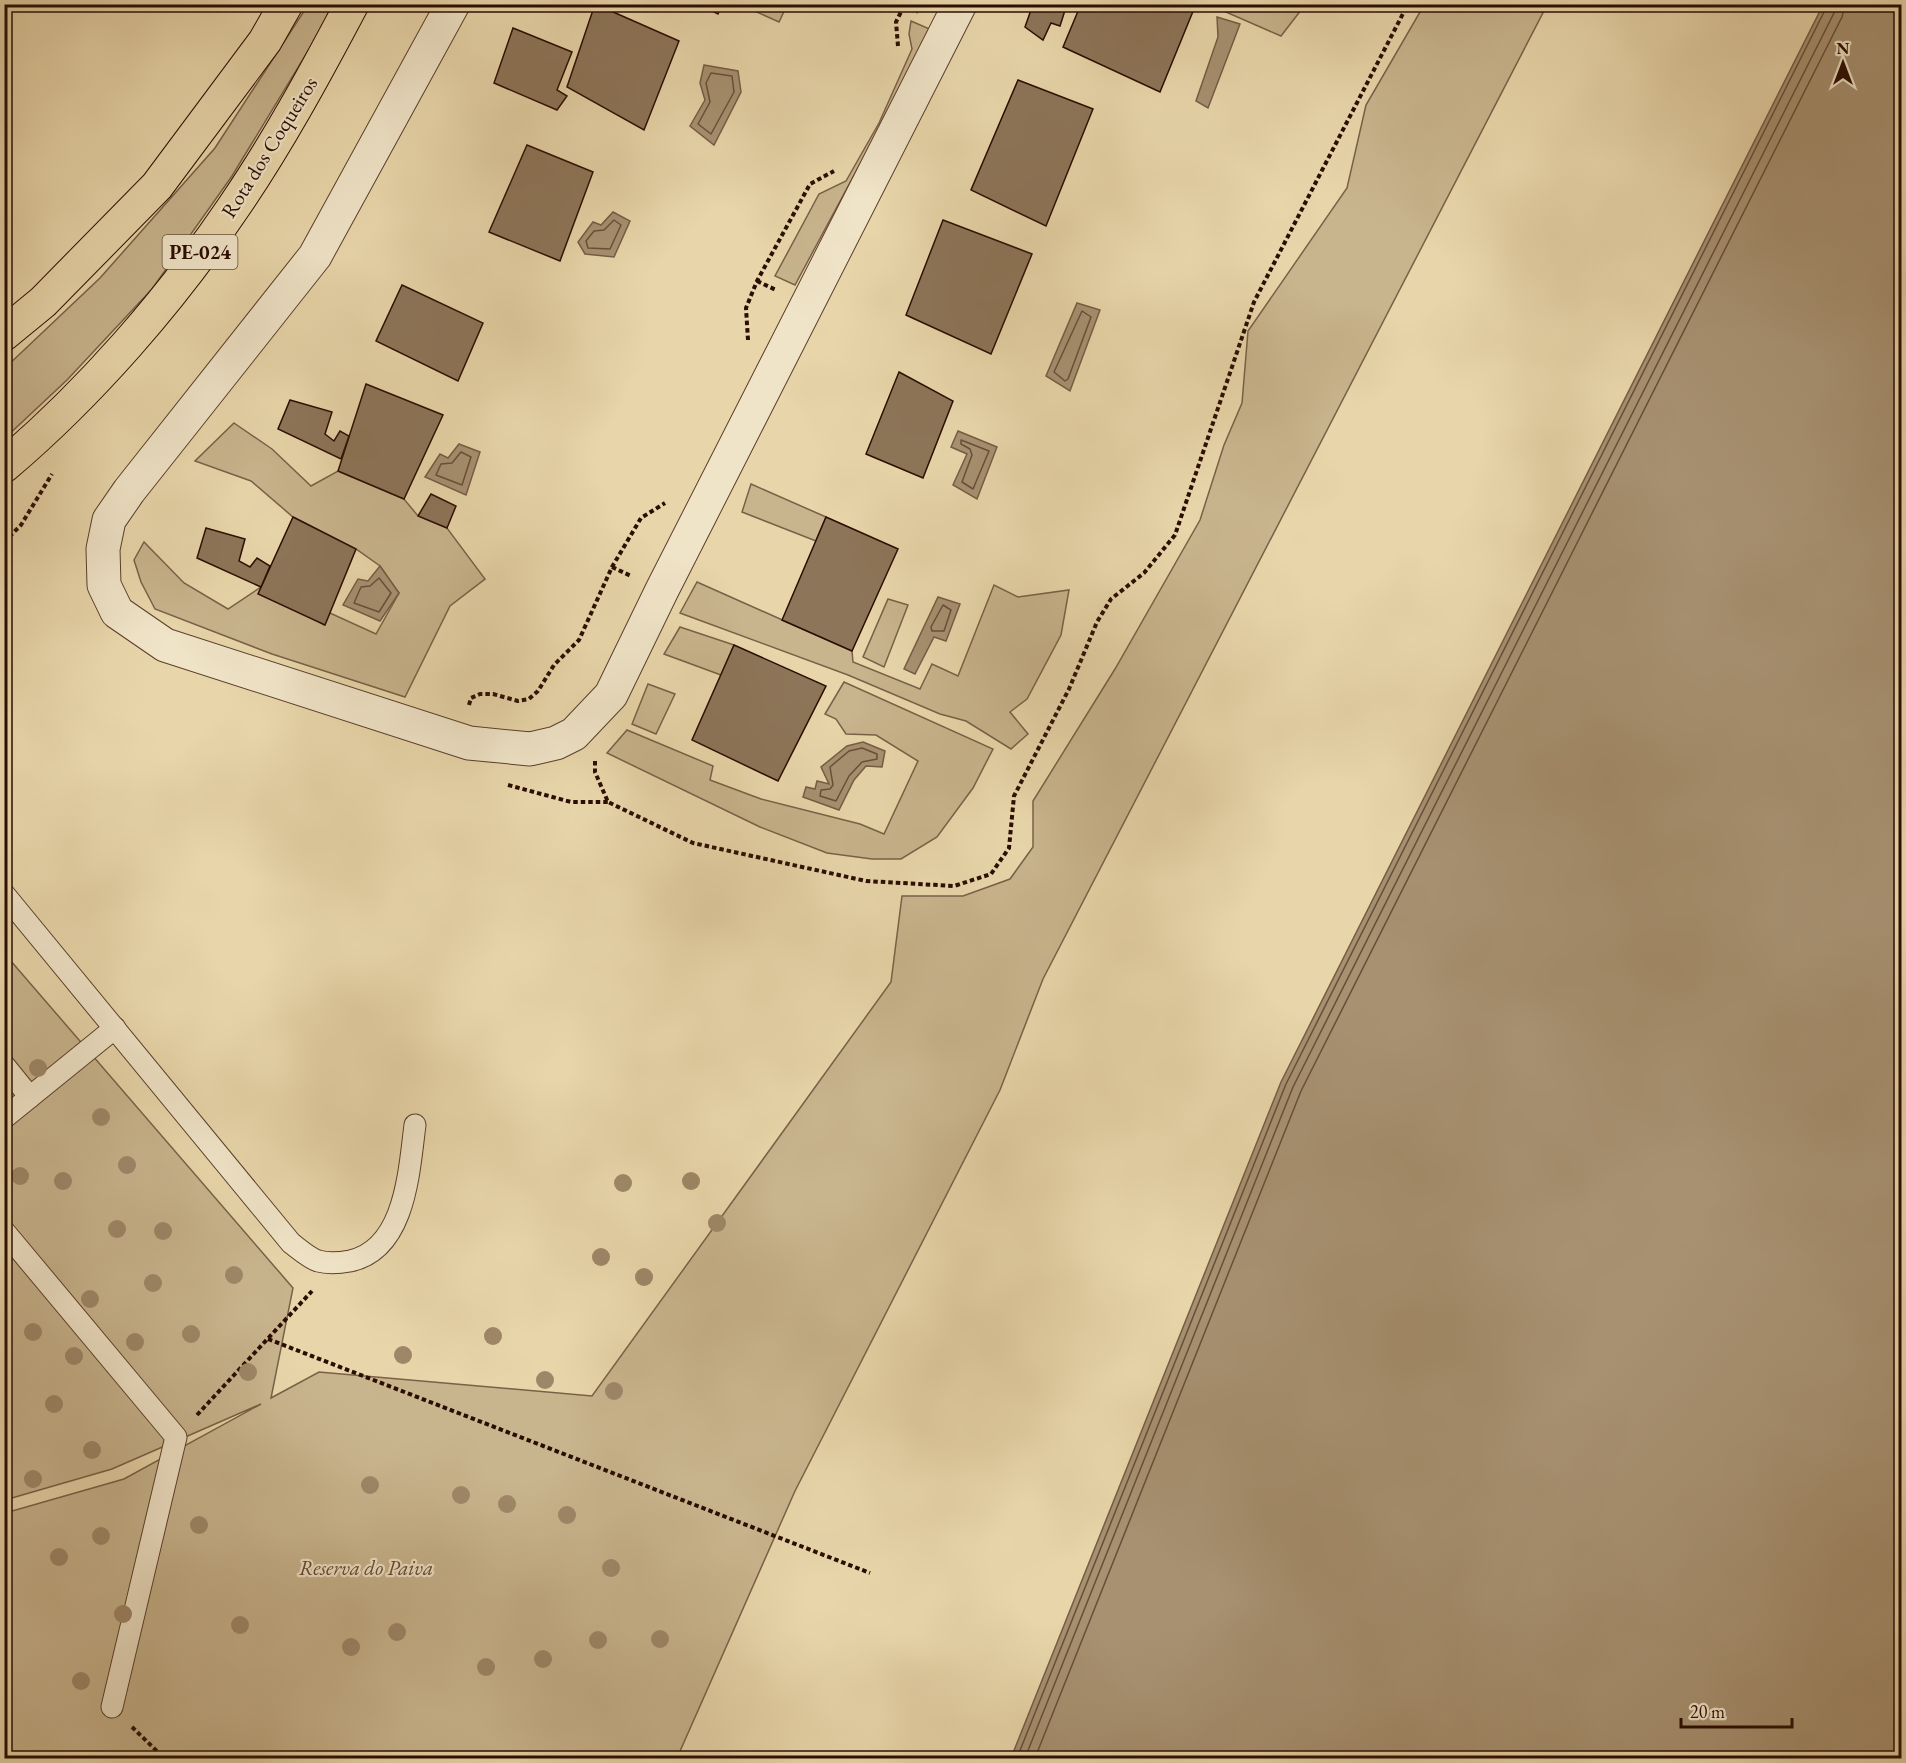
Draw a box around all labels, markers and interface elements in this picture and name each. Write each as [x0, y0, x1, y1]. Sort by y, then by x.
north arrow [1813, 33, 1873, 93]
text: N [1837, 38, 1850, 59]
street label: Rota dos Coqueiros [215, 71, 323, 223]
road number: PE-024 [162, 235, 238, 269]
park label: Reserva do Paiva [299, 1554, 433, 1581]
scale bar [1681, 1691, 1792, 1729]
text: 20 m [1690, 1700, 1725, 1723]

